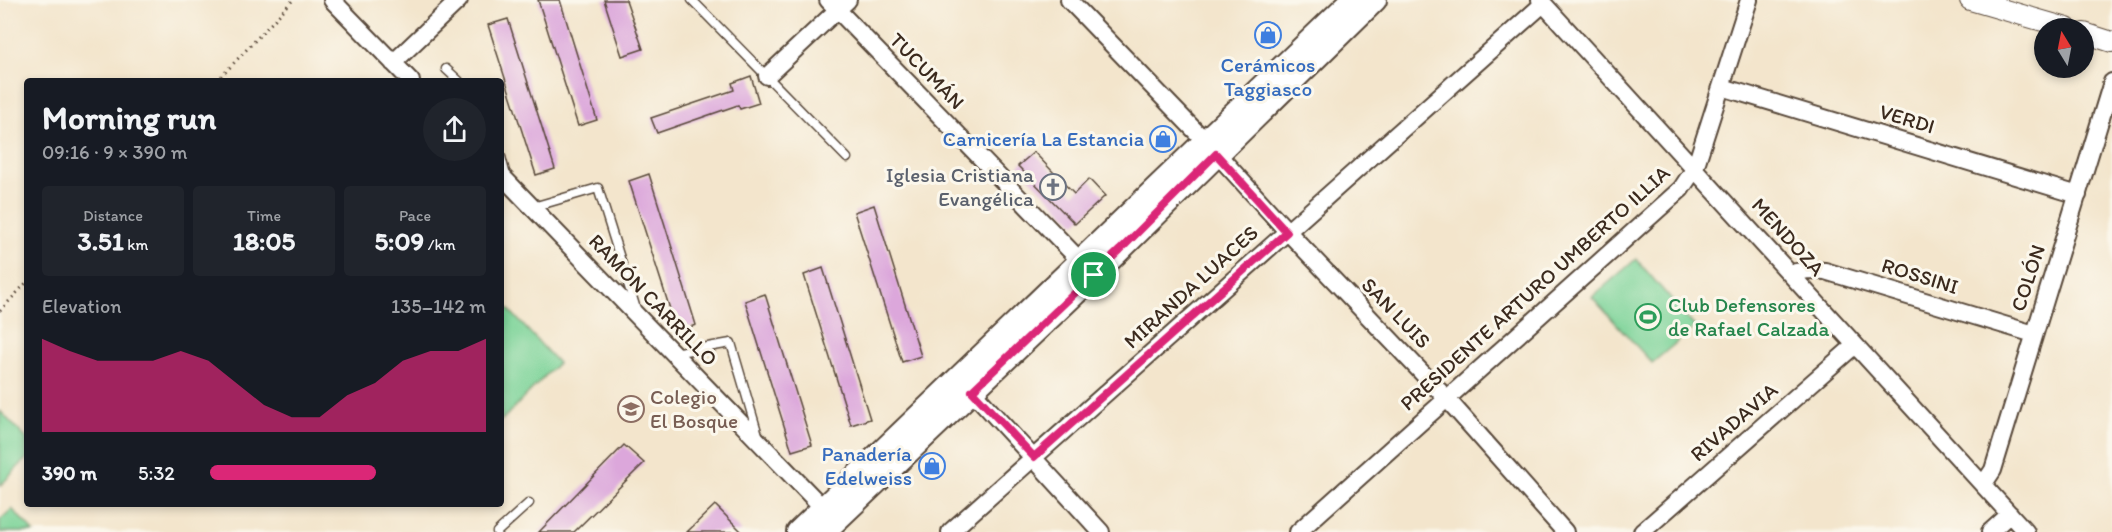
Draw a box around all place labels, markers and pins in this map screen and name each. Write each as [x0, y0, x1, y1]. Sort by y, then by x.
shop icon: Cerámicos Taggiasco [1253, 20, 1283, 50]
place label: Cerámicos Taggiasco [1221, 52, 1315, 101]
shop icon: Carnicería La Estancia [1148, 124, 1178, 154]
place label: Carnicería La Estancia [942, 126, 1144, 151]
place label: Iglesia Cristiana Evangélica [886, 162, 1034, 211]
church icon: Iglesia Cristiana Evangélica [1038, 172, 1068, 202]
pin [1068, 249, 1119, 300]
place label: Club Defensores de Rafael Calzada [1668, 292, 1829, 341]
sports icon: Club Defensores de Rafael Calzada [1633, 302, 1663, 332]
place label: Colegio El Bosque [650, 384, 738, 433]
school or university icon: Colegio El Bosque [616, 394, 646, 424]
place label: Panadería Edelweiss [822, 441, 912, 490]
shop icon: Panadería Edelweiss [917, 451, 947, 481]

